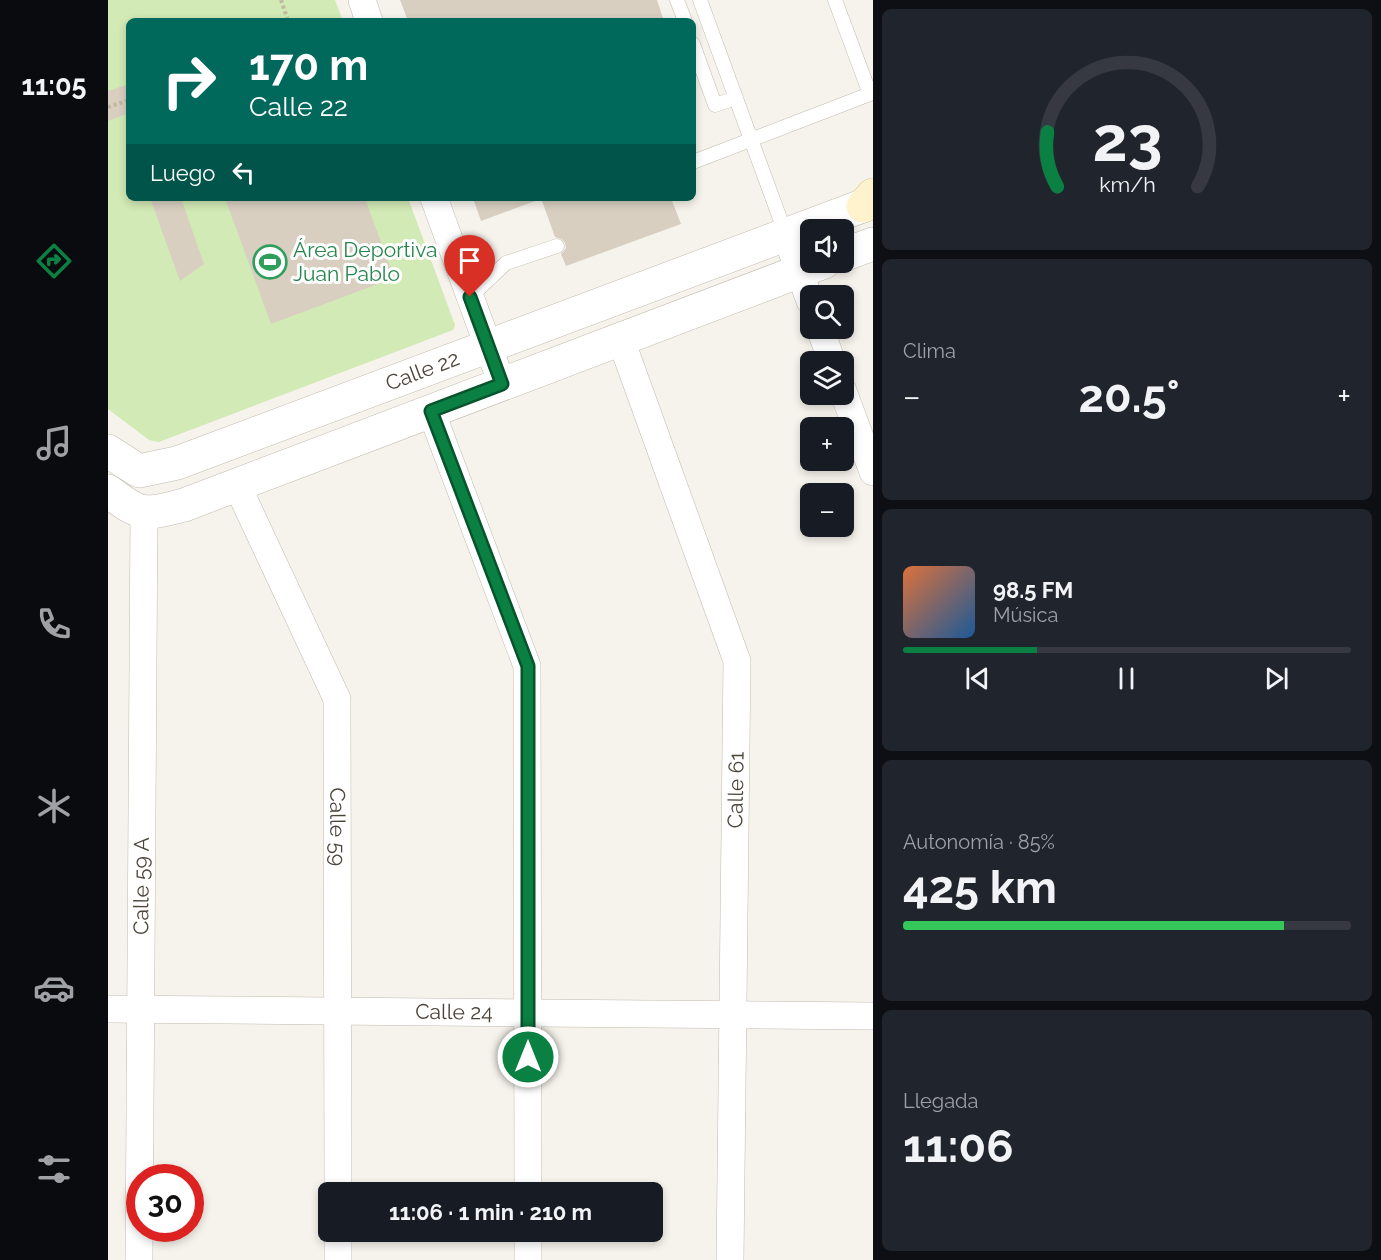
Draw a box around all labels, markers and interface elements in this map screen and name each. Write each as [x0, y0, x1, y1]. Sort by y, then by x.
text: 170 m [249, 41, 368, 90]
icon: right [150, 42, 228, 120]
text: 11:05 [22, 70, 86, 101]
text: Calle 22 [249, 91, 348, 122]
text: 23 [1092, 102, 1162, 176]
icon: left [227, 156, 260, 189]
text: Luego [150, 160, 215, 186]
text: km/h [1099, 172, 1155, 197]
map controls [800, 219, 854, 537]
button: sound [800, 219, 854, 273]
pin [444, 235, 495, 297]
place label: Área Deportiva Juan Pablo [293, 237, 438, 286]
icon: directions [33, 240, 75, 282]
sports icon: Área Deportiva Juan Pablo [252, 244, 288, 280]
icon: arrive [453, 244, 486, 277]
button: search [800, 285, 854, 339]
text: Clima [903, 339, 956, 363]
street label: Calle 22 [382, 345, 463, 396]
button: layers [800, 351, 854, 405]
text: 20.5° [1079, 370, 1179, 423]
text: − [903, 377, 921, 416]
text: + [1337, 377, 1351, 416]
button: + [800, 417, 854, 471]
icon: music [33, 422, 75, 464]
button: − [800, 483, 854, 537]
text: 98.5 FM [993, 577, 1073, 603]
icon: phone [33, 603, 75, 645]
text: Música [993, 603, 1058, 627]
icon: previous [961, 662, 994, 695]
icon: pause [1110, 662, 1143, 695]
icon: next [1260, 662, 1293, 695]
street label: Calle 61 [722, 751, 749, 829]
icon: climate [33, 785, 75, 827]
street label: Calle 59 [325, 787, 350, 866]
text: Autonomía · 85% [903, 830, 1055, 854]
street label: Calle 59 A [128, 837, 154, 935]
text: 425 km [903, 861, 1057, 914]
icon: car [33, 967, 75, 1009]
street label: Calle 24 [415, 999, 493, 1025]
position arrow [496, 1025, 560, 1089]
text: Llegada [903, 1089, 978, 1113]
text: 11:06 [903, 1120, 1014, 1173]
icon: filters [33, 1148, 75, 1190]
speed limit sign: 30 [126, 1164, 204, 1242]
text: 11:06 · 1 min · 210 m [389, 1199, 592, 1225]

